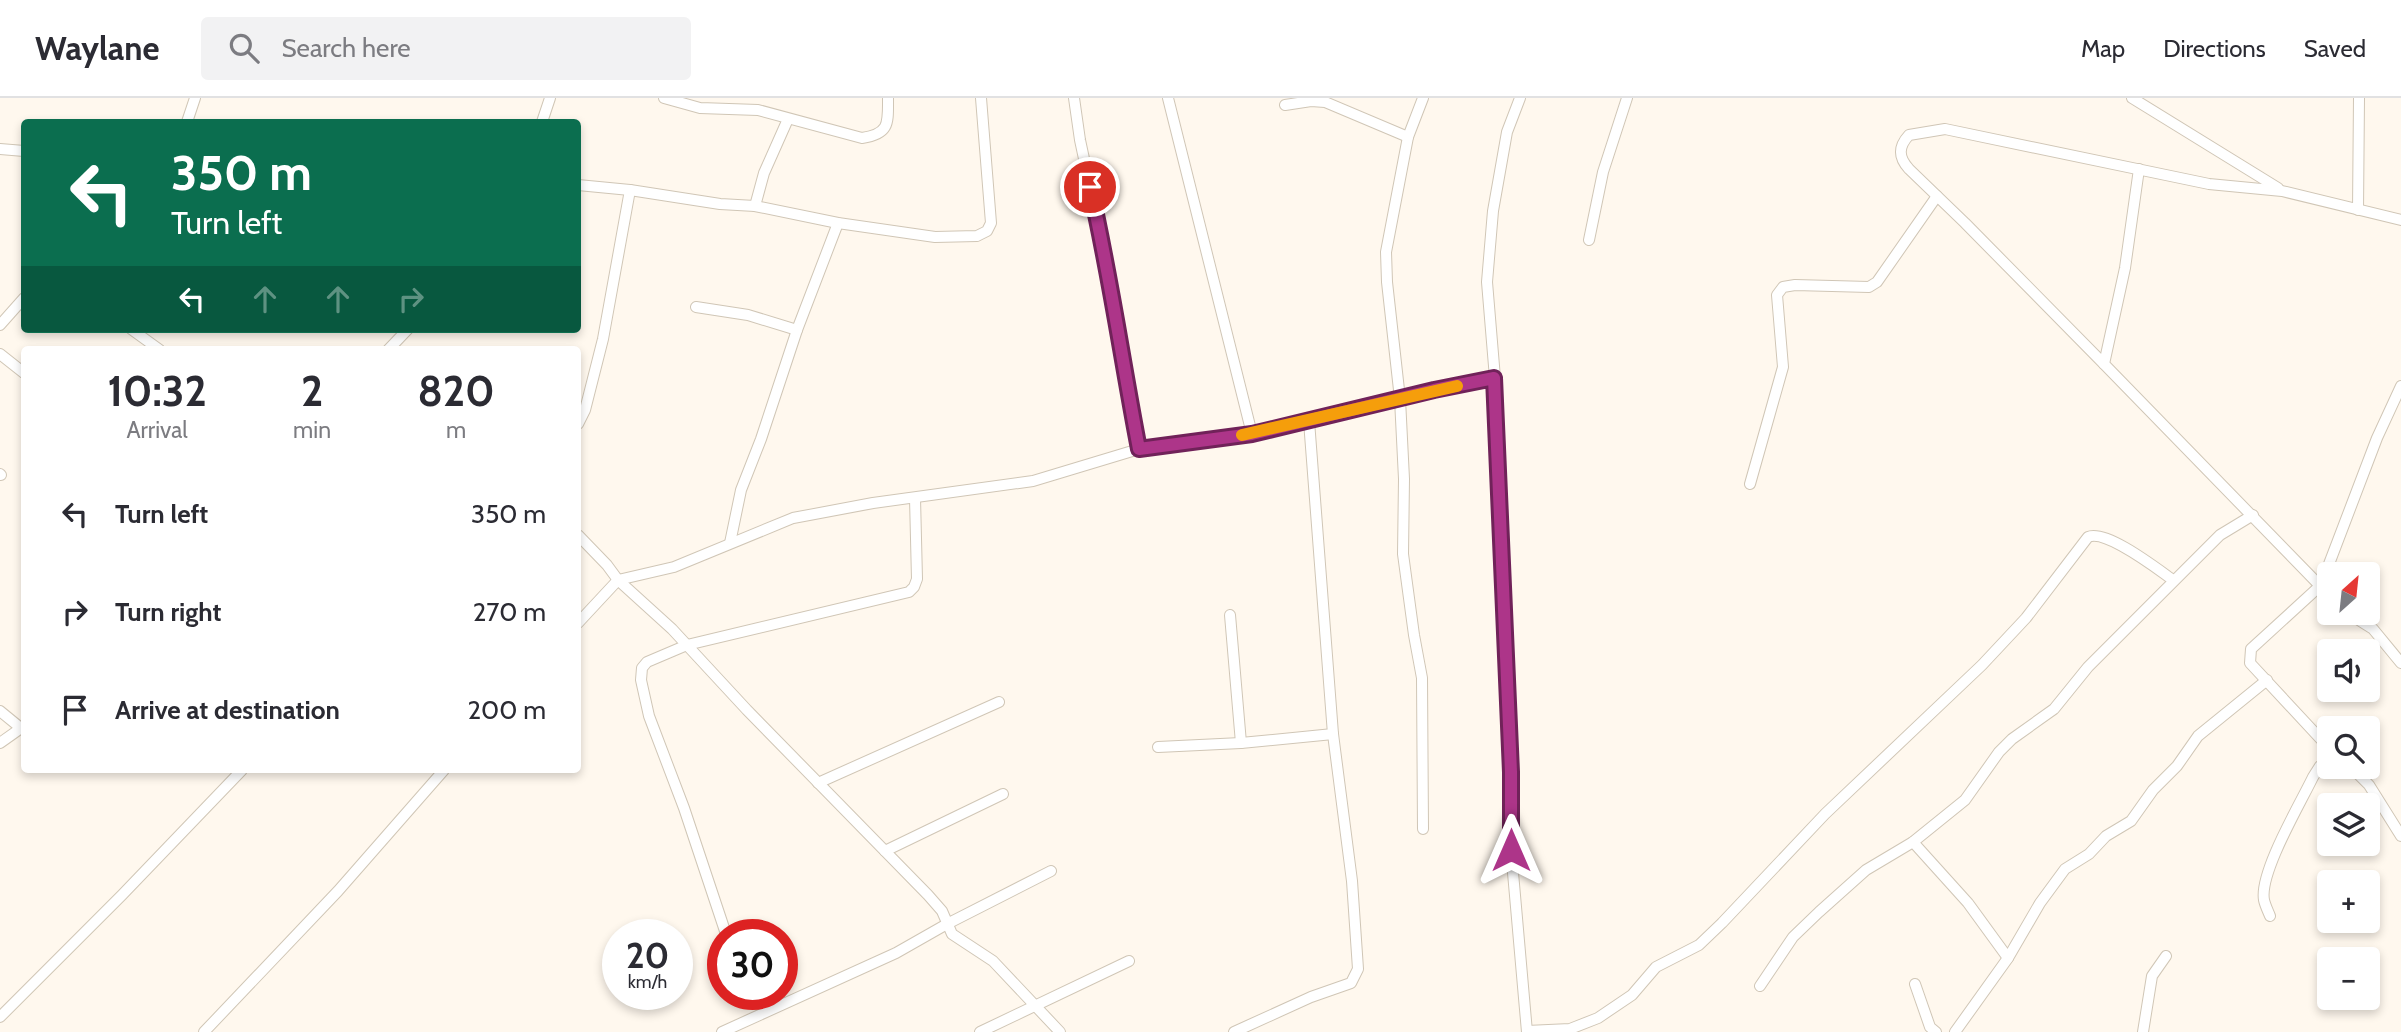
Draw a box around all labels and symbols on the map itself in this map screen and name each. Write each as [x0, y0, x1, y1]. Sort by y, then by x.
pin [1060, 157, 1120, 217]
north arrow [2317, 562, 2380, 625]
position arrow [1474, 813, 1548, 887]
speed limit sign: 30 [707, 919, 798, 1010]

